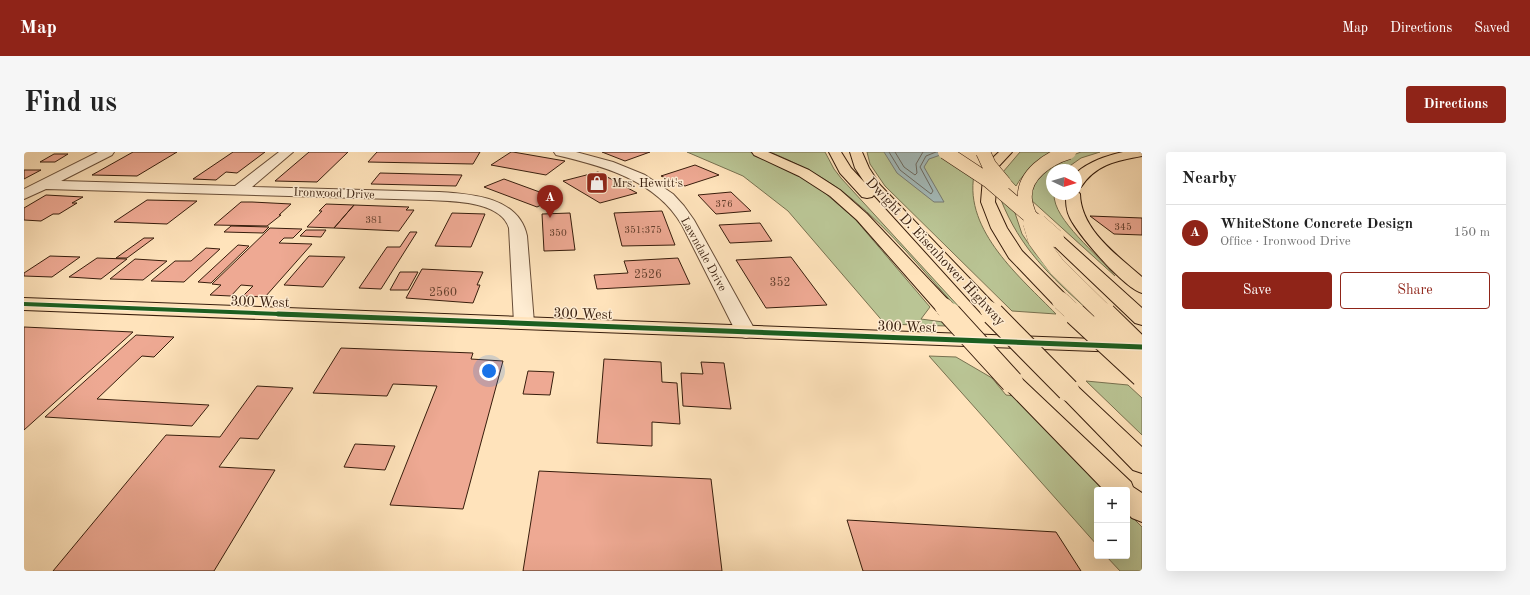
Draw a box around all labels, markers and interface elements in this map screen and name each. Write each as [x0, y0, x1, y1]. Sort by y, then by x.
text: Map [20, 19, 57, 38]
text: Map [1342, 21, 1368, 35]
text: Directions [1390, 21, 1452, 35]
text: Saved [1474, 21, 1510, 35]
button: Directions [1406, 86, 1506, 123]
text: Find us [24, 90, 117, 118]
north arrow [1046, 164, 1082, 200]
shop icon: Mrs. Hewitt's [584, 170, 610, 196]
text: Nearby [1182, 170, 1237, 187]
street label: Dwight D. Eisenhower Highway [863, 175, 1008, 329]
place label: Mrs. Hewitt's [612, 178, 683, 190]
pin: A [537, 185, 563, 218]
street label: Ironwood Drive [293, 187, 375, 201]
house number: 376 [715, 199, 733, 209]
house number: 381 [365, 215, 383, 225]
street label: Lawndale Drive [678, 215, 729, 294]
text: WhiteStone Concrete Design [1220, 217, 1413, 232]
house number: 345 [1114, 222, 1132, 232]
house number: 351;375 [624, 225, 662, 235]
text: A [1190, 226, 1200, 239]
text: 150 m [1453, 226, 1490, 239]
house number: 350 [549, 228, 567, 238]
text: Office · Ironwood Drive [1220, 235, 1351, 248]
house number: 2526 [634, 268, 662, 281]
button: Save [1182, 272, 1332, 309]
button: Share [1340, 272, 1490, 309]
house number: 352 [770, 276, 790, 289]
house number: 2560 [429, 286, 457, 299]
street label: 300 West [230, 294, 290, 310]
street label: 300 West [553, 306, 613, 322]
street label: 300 West [877, 319, 937, 335]
your location [479, 361, 499, 381]
map controls [1094, 487, 1130, 559]
button: + [1094, 487, 1130, 523]
button: − [1094, 523, 1130, 559]

